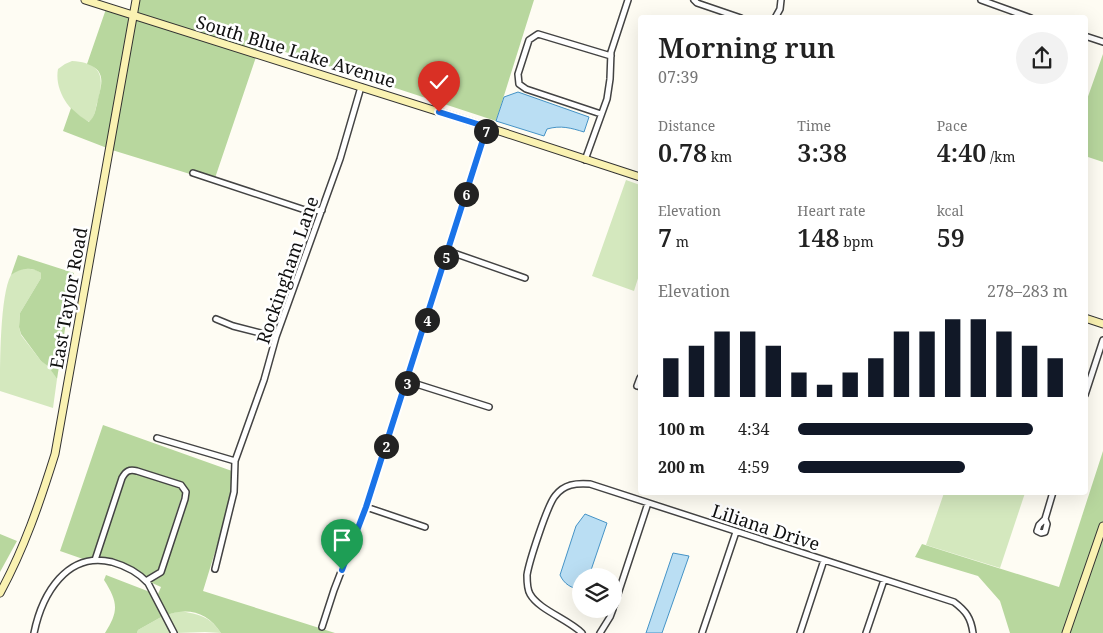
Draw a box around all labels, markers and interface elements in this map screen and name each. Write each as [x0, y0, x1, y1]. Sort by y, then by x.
street label: South Blue Lake Avenue [193, 9, 399, 93]
text: Morning run [658, 28, 835, 66]
button: share [1016, 32, 1068, 84]
pin [418, 61, 460, 112]
text: 07:39 [658, 66, 698, 88]
icon: check [425, 68, 453, 96]
text: Distance [658, 116, 715, 135]
text: Time [797, 116, 831, 135]
text: Pace [937, 116, 967, 135]
pin: 7 [474, 118, 498, 144]
text: 7 [483, 122, 490, 141]
text: 0.78 [658, 135, 707, 169]
text: 3:38 [797, 135, 847, 169]
text: 4:40 [937, 135, 986, 169]
text: km [707, 147, 732, 166]
text: /km [986, 147, 1015, 166]
pin: 6 [454, 182, 478, 206]
text: 6 [463, 185, 470, 204]
street label: Rockingham Lane [251, 193, 323, 347]
text: Elevation [658, 201, 721, 220]
text: Heart rate [797, 201, 866, 220]
text: kcal [937, 201, 964, 220]
text: 7 [658, 220, 672, 254]
text: 148 [797, 220, 840, 254]
text: 59 [937, 220, 965, 254]
street label: East Taylor Road [44, 225, 92, 371]
text: m [672, 232, 689, 251]
text: bpm [840, 232, 874, 251]
pin: 5 [434, 244, 458, 270]
text: 5 [443, 248, 450, 267]
text: Elevation [658, 280, 730, 302]
text: 278–283 m [987, 280, 1068, 302]
pin: 4 [414, 308, 440, 332]
text: 4 [424, 311, 431, 330]
pin: 3 [394, 370, 420, 396]
text: 3 [404, 374, 411, 393]
text: 100 m [658, 418, 705, 440]
text: 4:34 [738, 418, 769, 440]
pin: 2 [374, 434, 398, 458]
text: 2 [383, 437, 390, 456]
text: 200 m [658, 456, 705, 478]
text: 4:59 [738, 456, 769, 478]
street label: Liliana Drive [709, 498, 823, 556]
pin [321, 519, 363, 570]
icon: arrive [328, 526, 356, 554]
map controls [572, 568, 622, 618]
button: layers [572, 568, 622, 618]

